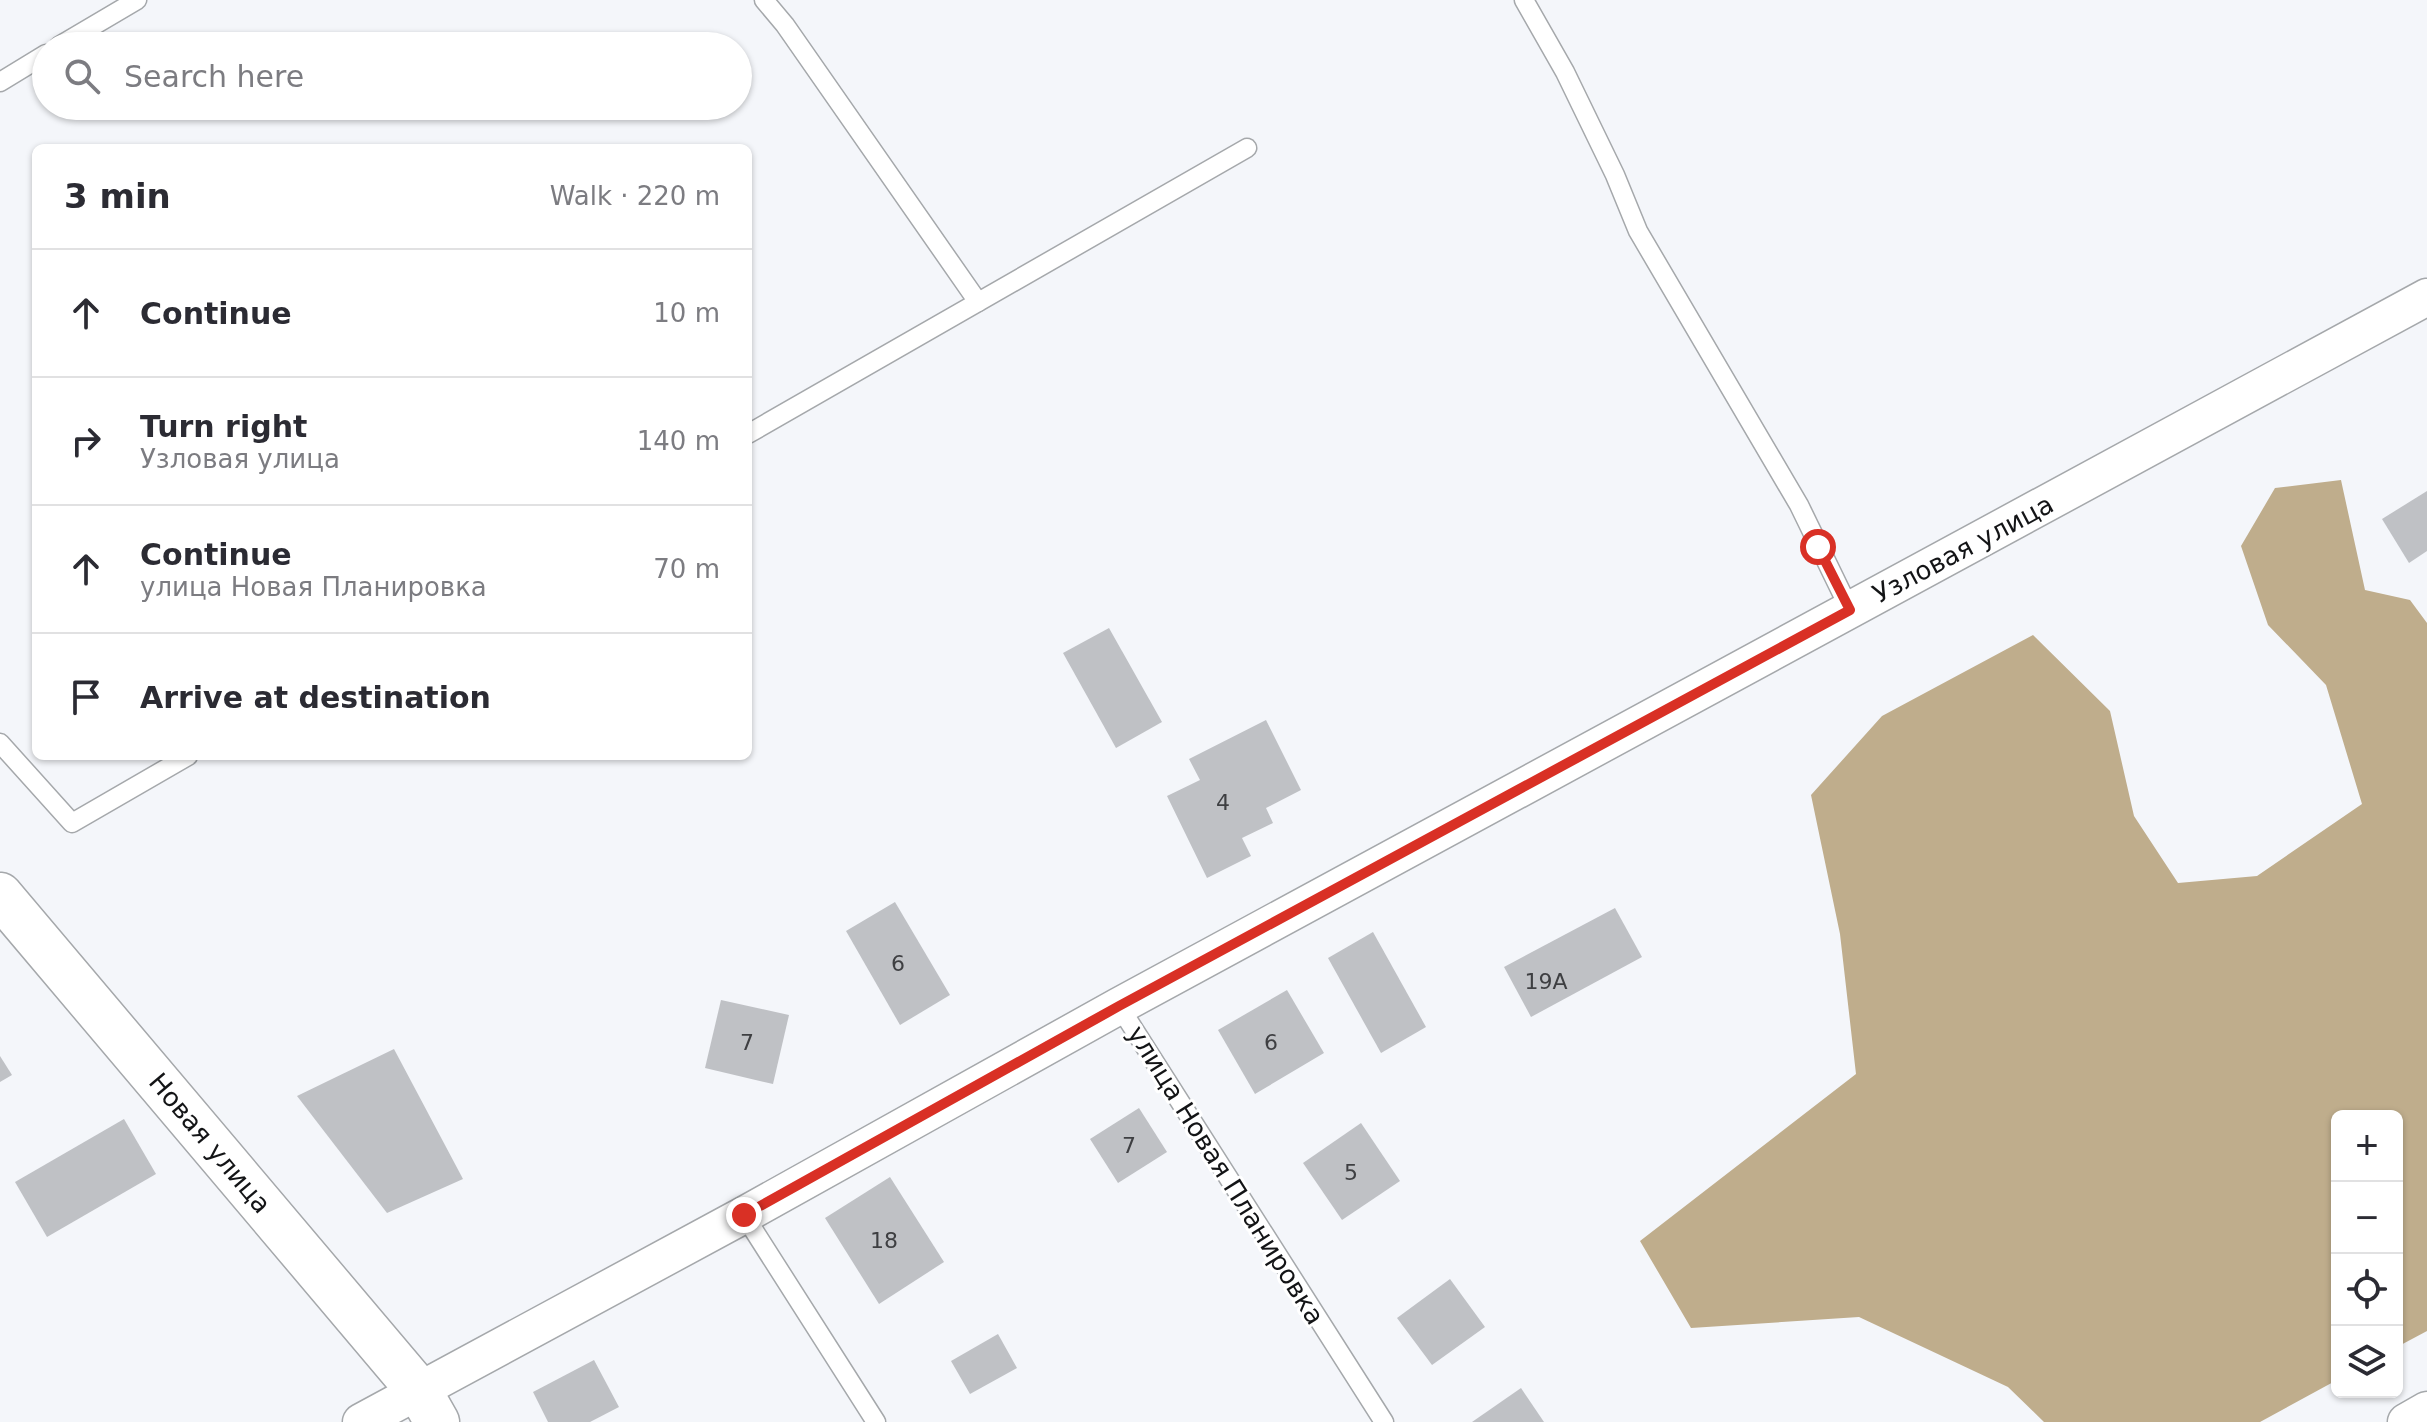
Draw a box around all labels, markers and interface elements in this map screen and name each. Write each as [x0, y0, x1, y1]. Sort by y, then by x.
search box [32, 32, 752, 120]
icon: search [60, 54, 104, 98]
text: Search here [124, 59, 304, 94]
text: 3 min [64, 176, 171, 216]
text: Walk · 220 m [550, 181, 720, 211]
icon: ahead [64, 291, 108, 335]
text: Continue [140, 296, 292, 331]
text: 10 m [653, 298, 720, 328]
text: Turn right [140, 409, 307, 444]
icon: right [64, 419, 108, 463]
text: 140 m [637, 426, 720, 456]
text: Узловая улица [140, 444, 340, 474]
street label: Узловая улица [1868, 489, 2058, 609]
route start [1800, 529, 1836, 565]
text: Continue [140, 537, 292, 572]
icon: ahead [64, 547, 108, 591]
text: 70 m [653, 554, 720, 584]
text: улица Новая Планировка [140, 572, 487, 602]
icon: arrive [64, 675, 108, 719]
text: Arrive at destination [140, 680, 491, 715]
house number: 4 [1216, 790, 1230, 815]
house number: 6 [891, 951, 905, 976]
house number: 19А [1524, 969, 1568, 994]
street label: улица Новая Планировка [1121, 1020, 1331, 1330]
house number: 7 [740, 1030, 754, 1055]
house number: 6 [1264, 1030, 1278, 1055]
street label: Новая улица [143, 1067, 277, 1219]
map controls [2331, 1110, 2403, 1398]
button: + [2331, 1110, 2403, 1182]
house number: 7 [1122, 1133, 1136, 1158]
house number: 5 [1344, 1160, 1358, 1185]
button: − [2331, 1182, 2403, 1254]
route end [726, 1197, 762, 1233]
house number: 18 [870, 1228, 898, 1253]
button: locate [2331, 1254, 2403, 1326]
button: layers [2331, 1326, 2403, 1398]

